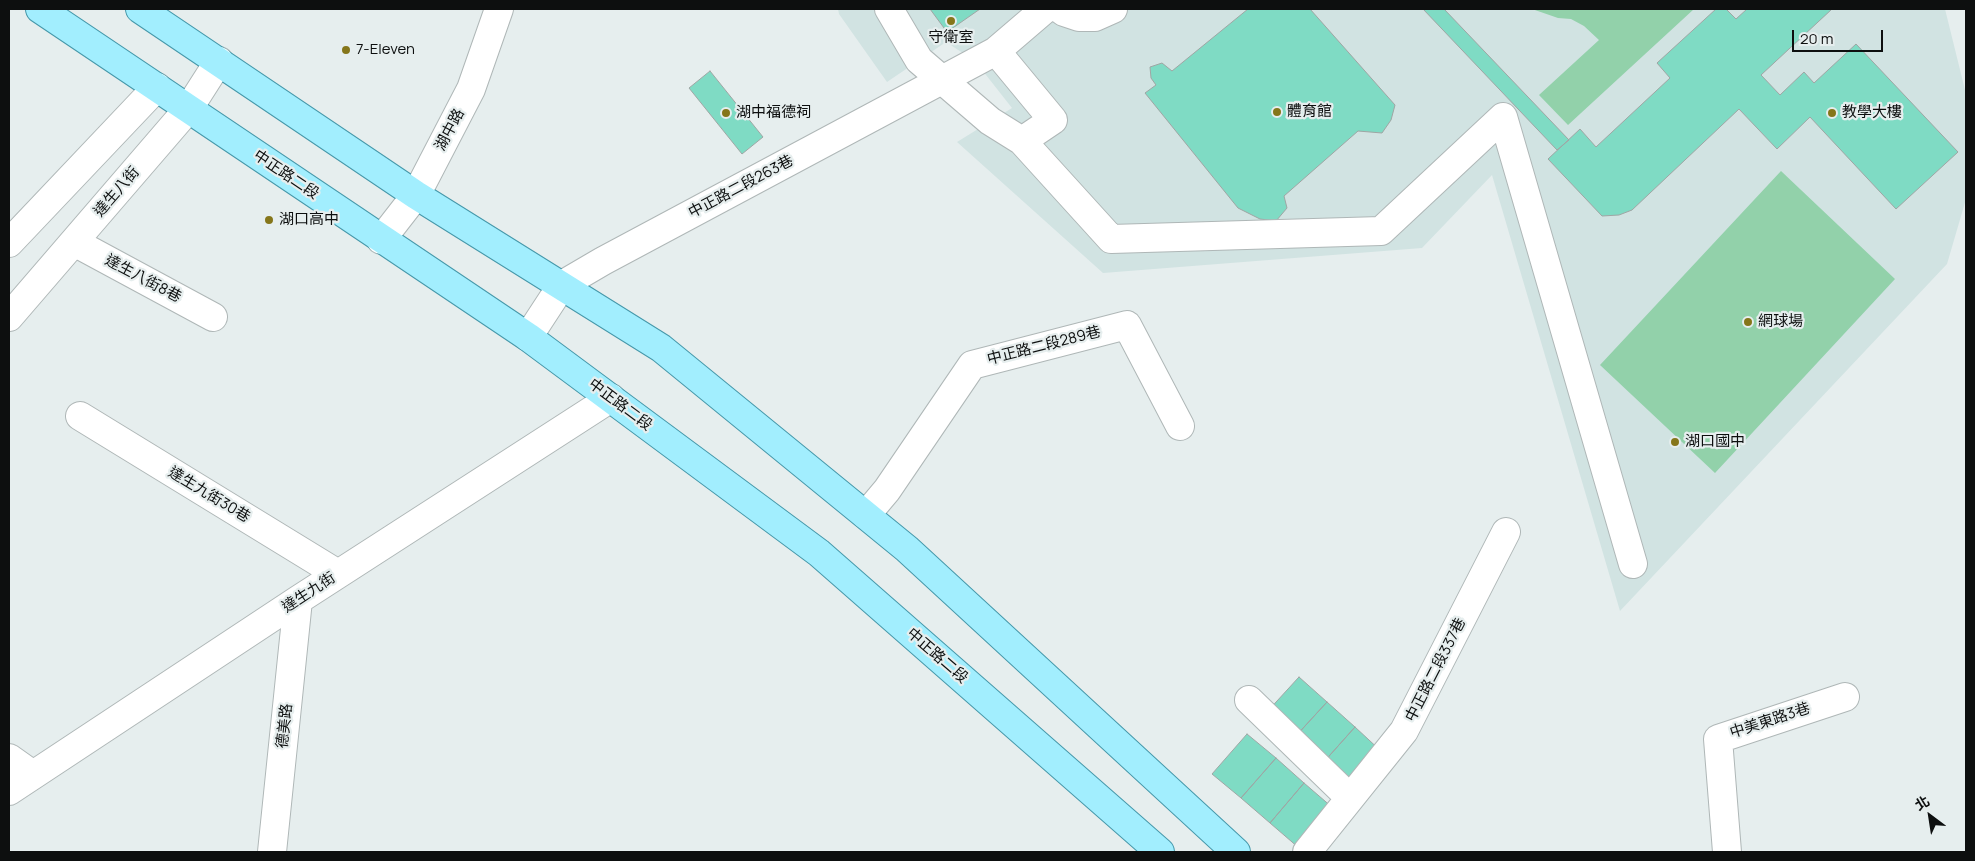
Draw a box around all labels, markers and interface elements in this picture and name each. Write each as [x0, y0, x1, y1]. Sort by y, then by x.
marker: 守衛室 [945, 15, 957, 27]
scale bar [1795, 20, 1886, 52]
text: 20 m [1800, 28, 1833, 49]
place label: 守衛室 [929, 29, 973, 47]
place label: 7-Eleven [356, 41, 415, 59]
marker: 7-Eleven [340, 44, 352, 56]
place label: 體育館 [1287, 103, 1332, 121]
place label: 湖中福德祠 [736, 104, 811, 122]
place label: 教學大樓 [1842, 104, 1902, 122]
street label: 湖中路 [431, 106, 469, 154]
marker: 體育館 [1271, 106, 1283, 118]
marker: 湖中福德祠 [720, 107, 732, 119]
marker: 教學大樓 [1826, 107, 1838, 119]
street label: 中正路二段 [250, 147, 322, 203]
street label: 中正路二段263巷 [685, 152, 797, 222]
street label: 達生八街 [91, 163, 143, 221]
place label: 湖口高中 [279, 211, 339, 229]
marker: 湖口高中 [263, 214, 275, 226]
street label: 達生八街8巷 [102, 251, 184, 307]
place label: 網球場 [1758, 313, 1803, 331]
marker: 網球場 [1742, 316, 1754, 328]
street label: 中正路二段289巷 [985, 323, 1103, 369]
street label: 中正路二段 [585, 375, 655, 435]
place label: 湖口國中 [1685, 433, 1745, 451]
marker: 湖口國中 [1669, 436, 1681, 448]
street label: 達生九街30巷 [165, 463, 253, 527]
street label: 達生九街 [279, 569, 339, 617]
street label: 中正路二段337巷 [1402, 615, 1470, 725]
street label: 中正路二段 [903, 625, 971, 687]
street label: 中美東路3巷 [1728, 700, 1812, 742]
street label: 德美路 [274, 703, 296, 749]
north arrow [1905, 791, 1955, 841]
text: 北 [1911, 791, 1933, 814]

